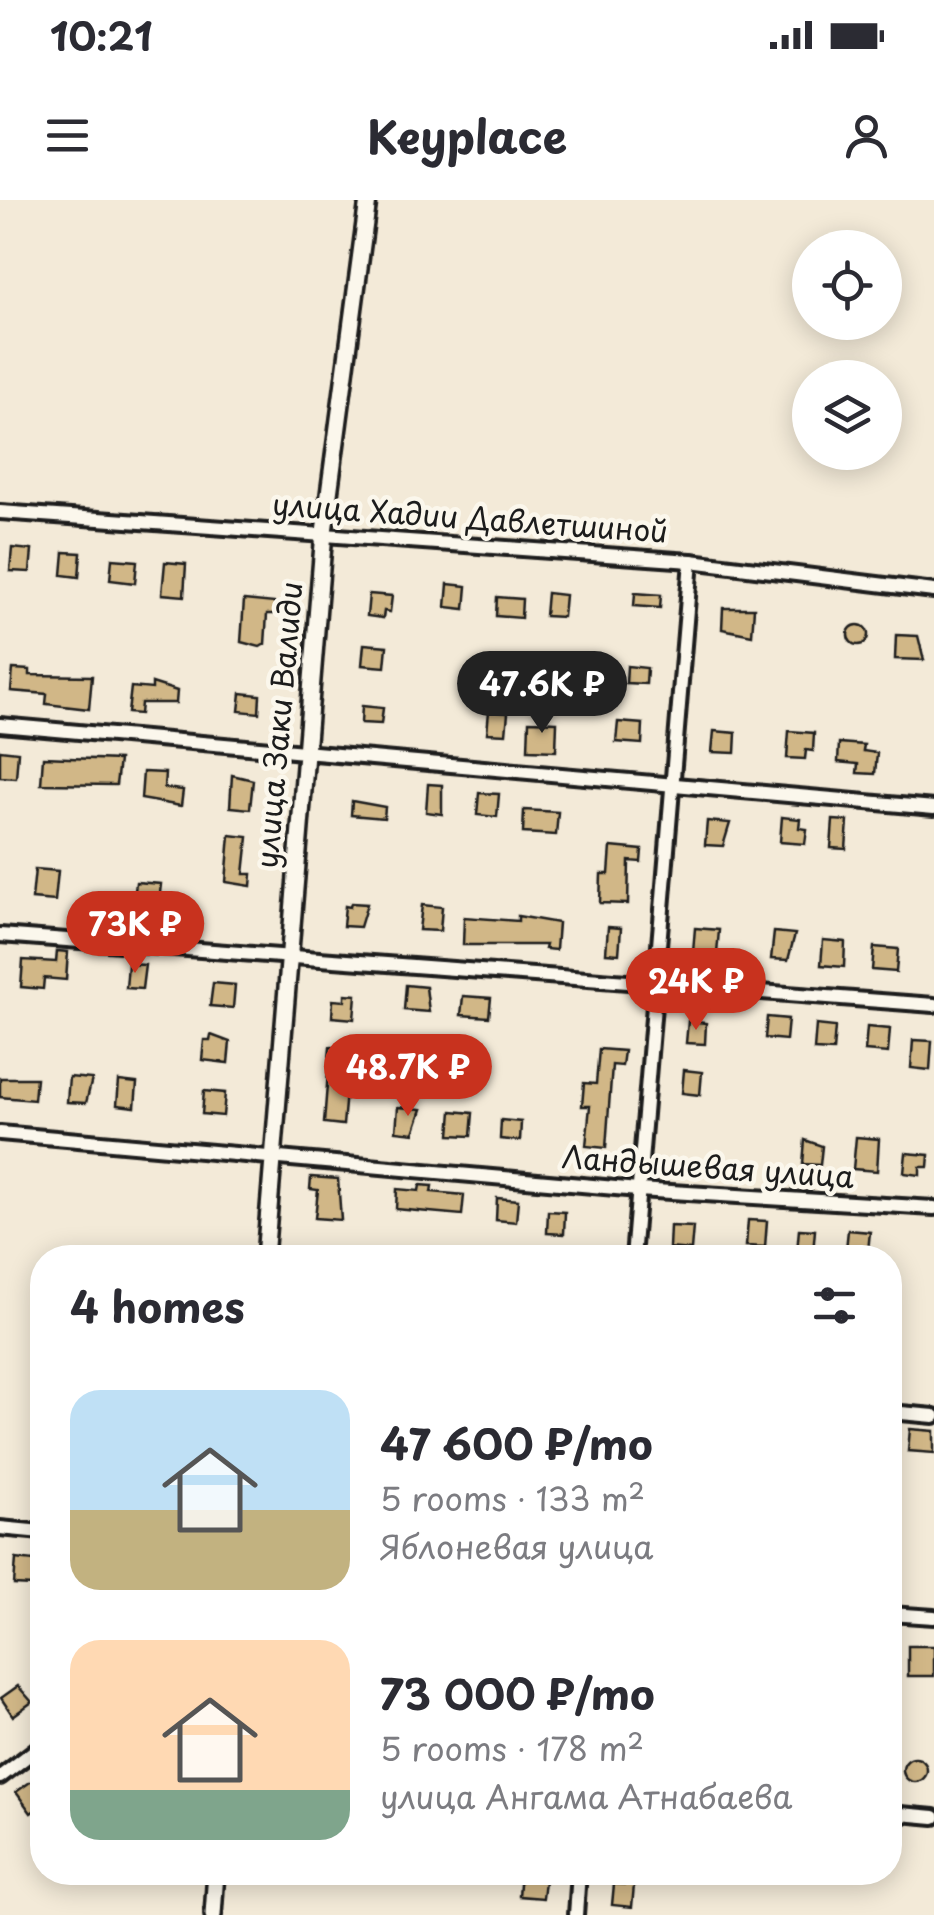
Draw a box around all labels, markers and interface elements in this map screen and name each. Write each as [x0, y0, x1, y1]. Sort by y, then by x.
text: 10:21 [50, 7, 152, 64]
text: Keyplace [367, 101, 567, 169]
icon: menu [40, 108, 95, 163]
icon: person [839, 108, 894, 163]
map controls [792, 230, 902, 470]
button: locate [792, 230, 902, 340]
button: layers [792, 360, 902, 470]
street label: улица Хадии Давлетшиной [271, 480, 670, 553]
street label: улица Заки Валиди [243, 579, 312, 870]
pin: 47.6K ₽ [450, 651, 634, 736]
text: 47.6K ₽ [479, 659, 605, 707]
pin: 73K ₽ [65, 891, 205, 976]
text: 73K ₽ [88, 899, 182, 947]
pin: 24K ₽ [626, 948, 766, 1033]
text: 24K ₽ [648, 956, 744, 1004]
pin: 48.7K ₽ [316, 1034, 500, 1119]
text: 48.7K ₽ [346, 1042, 470, 1090]
street label: Ландышевая улица [561, 1133, 856, 1198]
text: 4 homes [70, 1274, 245, 1337]
icon: filters [807, 1278, 862, 1333]
text: 47 600 ₽/mo [380, 1411, 653, 1474]
icon: home [150, 1430, 270, 1550]
text: 5 rooms · 133 m² [380, 1474, 645, 1522]
text: Яблоневая улица [380, 1522, 653, 1570]
text: 73 000 ₽/mo [380, 1661, 655, 1724]
icon: home [150, 1680, 270, 1800]
text: 5 rooms · 178 m² [380, 1724, 644, 1772]
text: улица Ангама Атнабаева [380, 1772, 792, 1820]

